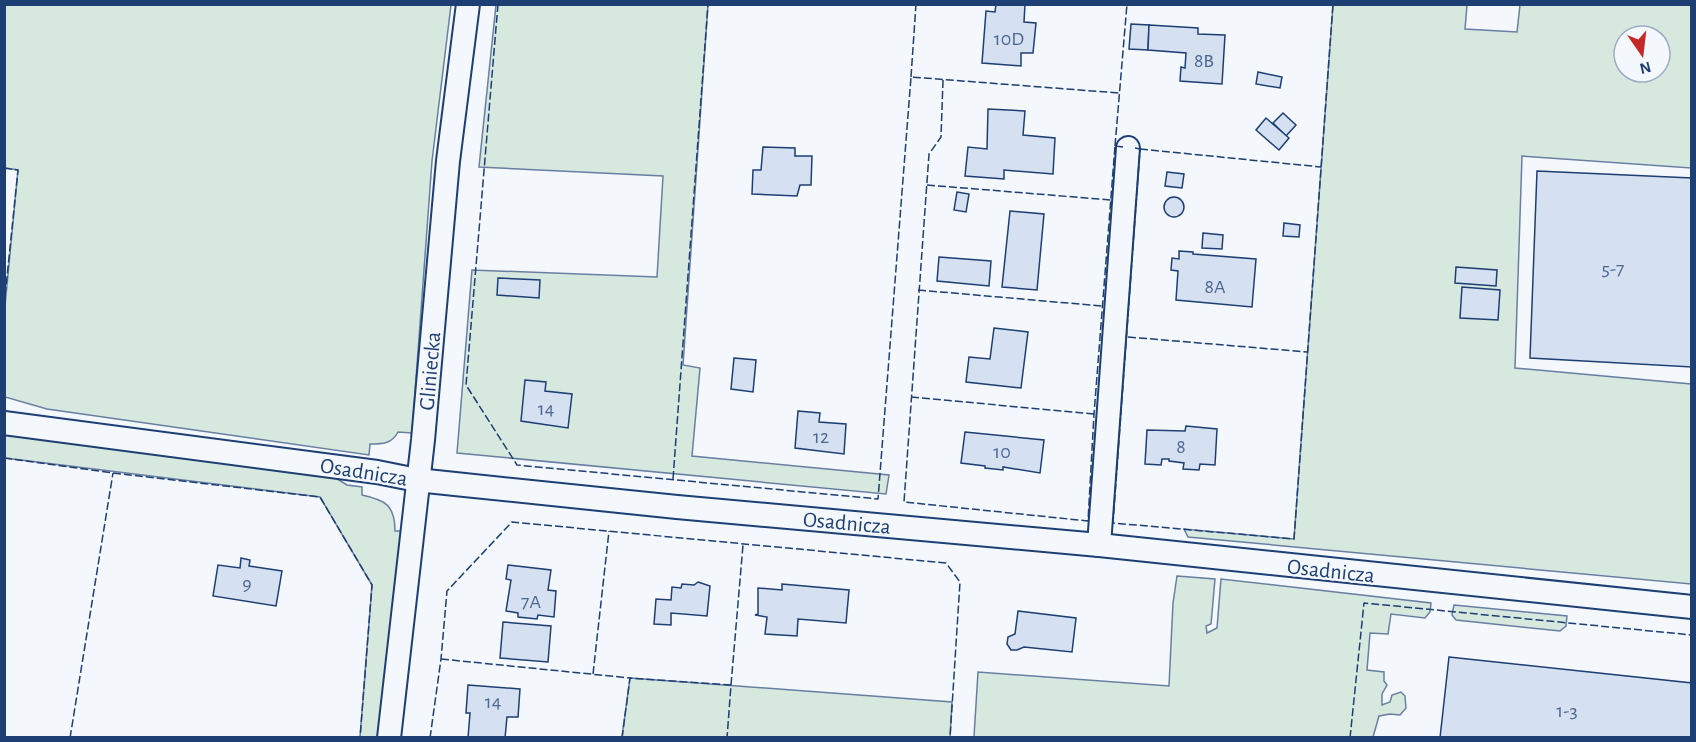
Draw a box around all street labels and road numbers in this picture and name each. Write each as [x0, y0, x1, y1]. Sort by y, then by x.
street label: Gliniecka [416, 331, 444, 411]
street label: Osadnicza [319, 454, 409, 490]
street label: Osadnicza [802, 508, 892, 538]
street label: Osadnicza [1286, 555, 1376, 587]

